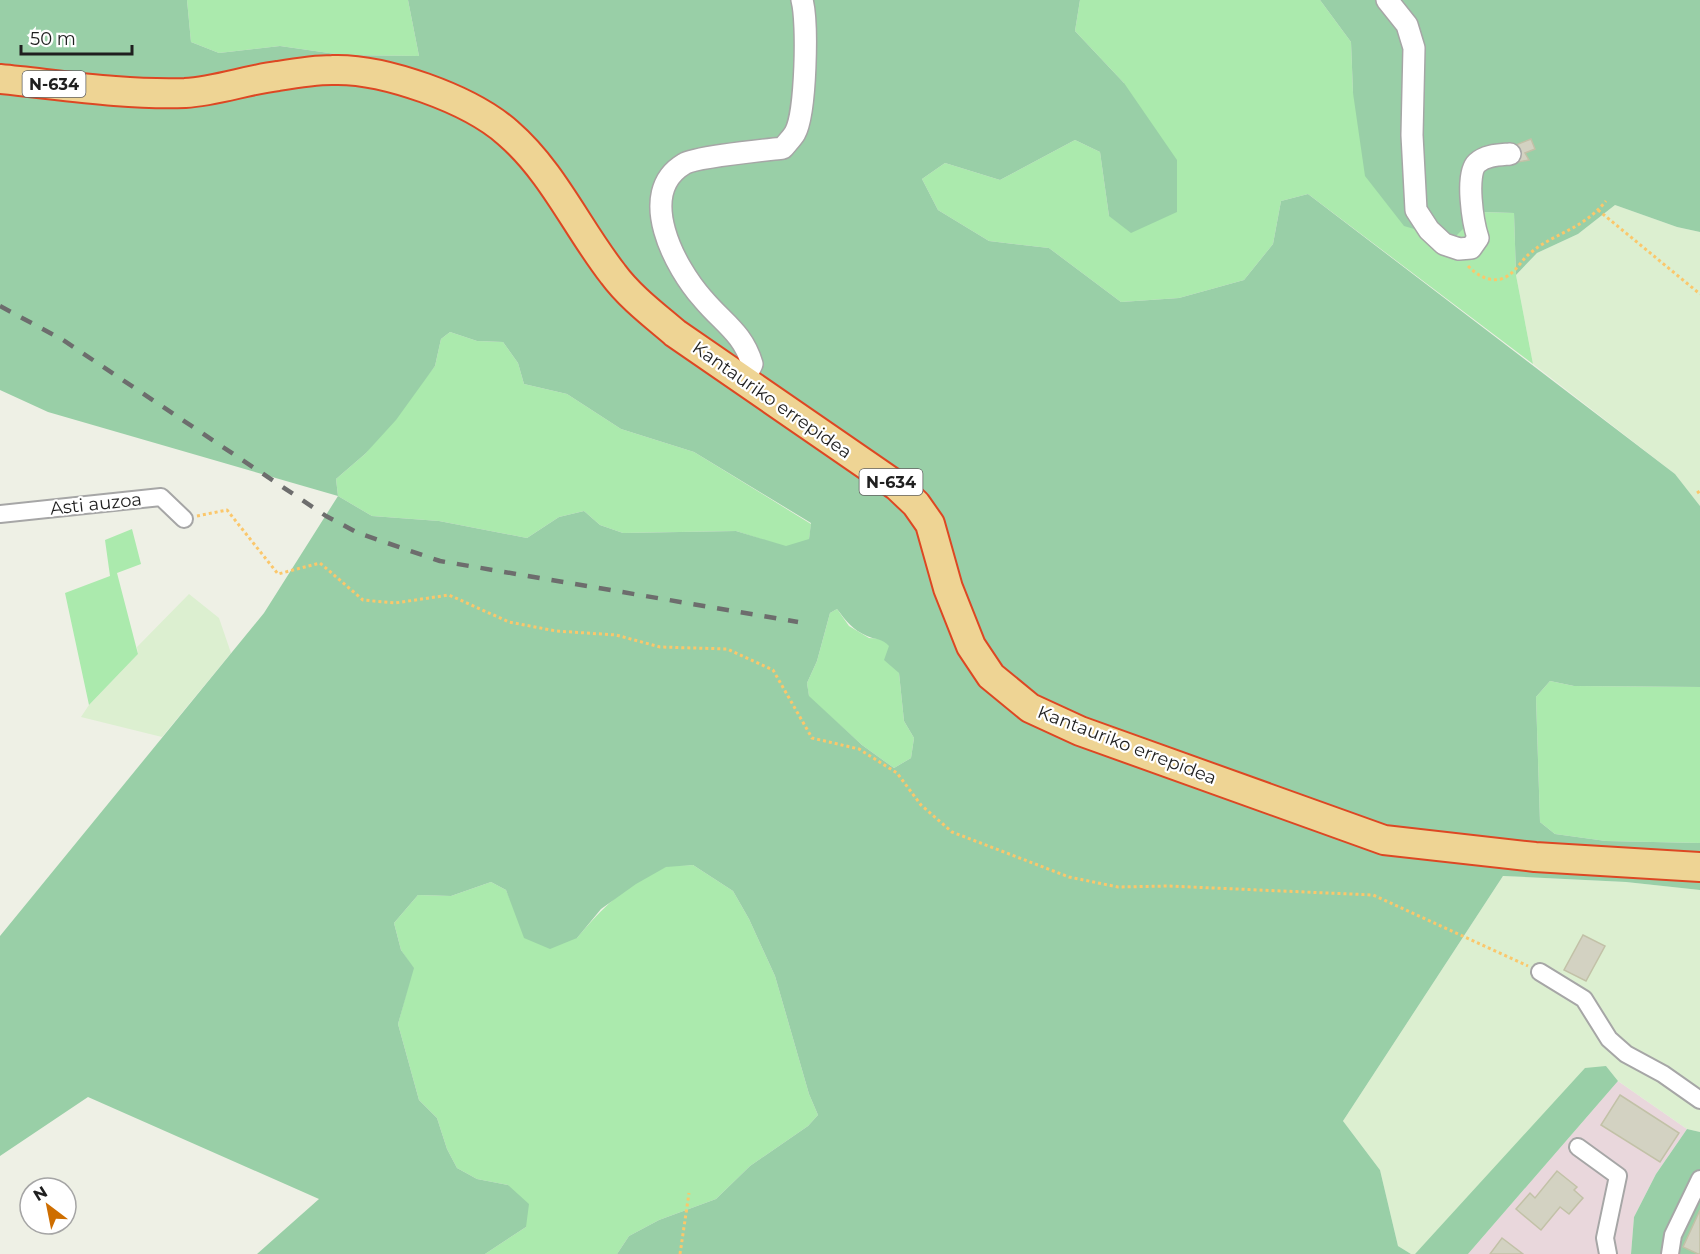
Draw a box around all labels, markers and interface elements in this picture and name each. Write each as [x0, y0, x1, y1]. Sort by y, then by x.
scale bar [21, 18, 132, 56]
text: 50 m [30, 28, 76, 50]
road number: N-634 [22, 71, 86, 97]
street label: Kantauriko errepidea [688, 337, 856, 463]
road number: N-634 [860, 469, 922, 495]
street label: Asti auzoa [49, 488, 143, 520]
street label: Kantauriko errepidea [1035, 701, 1219, 789]
north arrow [18, 1176, 78, 1236]
text: N [30, 1182, 51, 1205]

